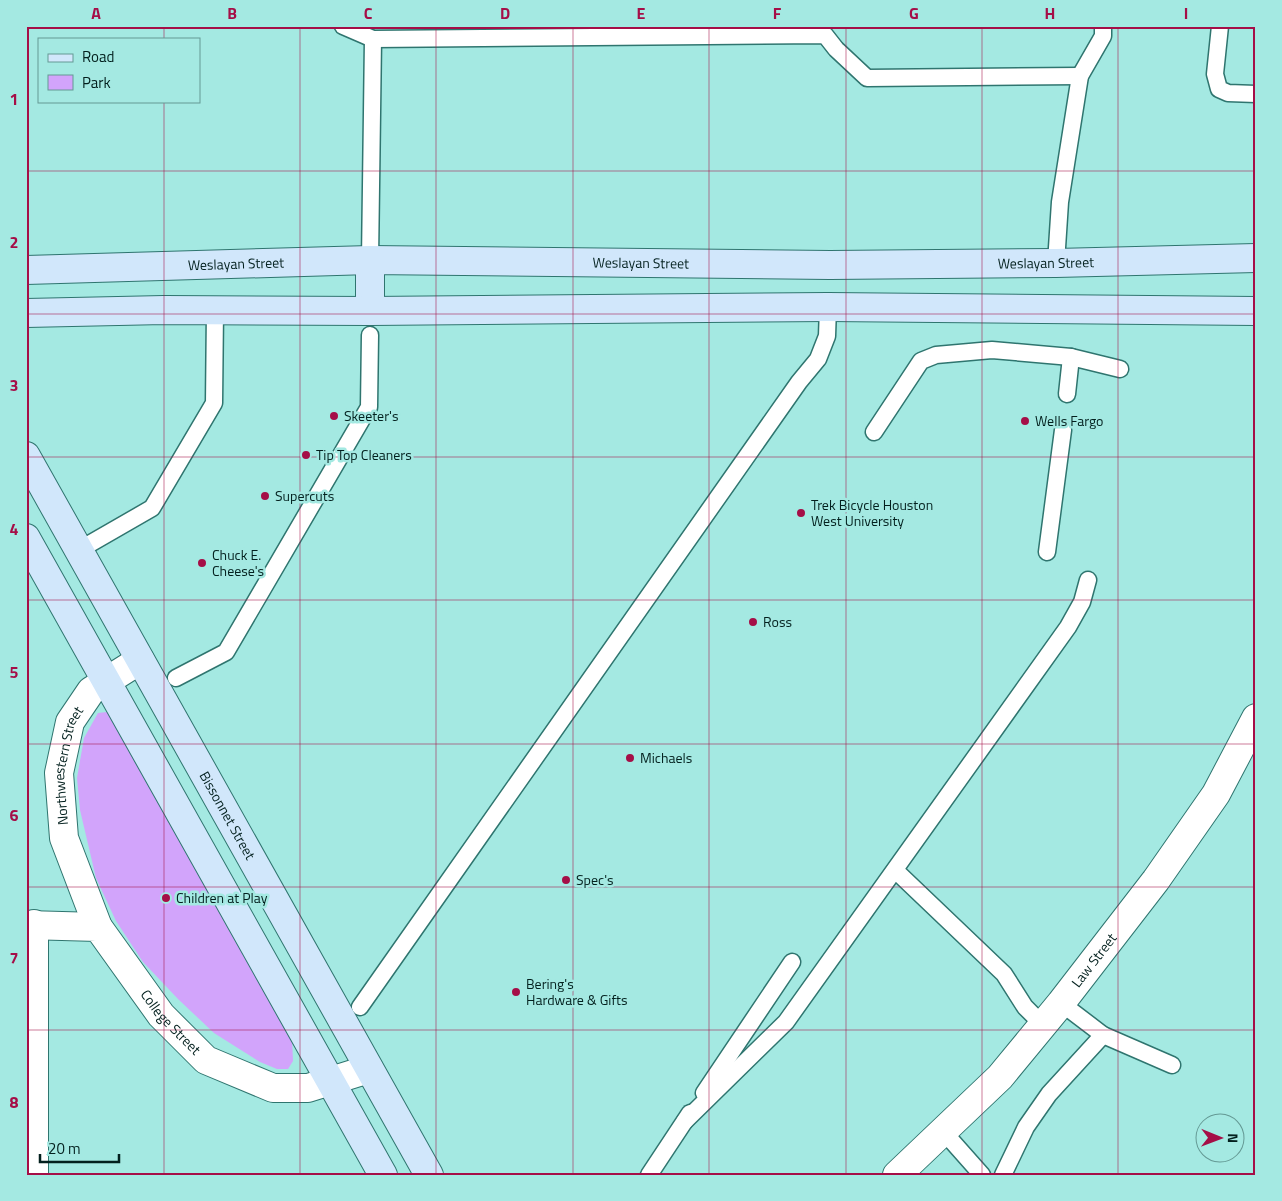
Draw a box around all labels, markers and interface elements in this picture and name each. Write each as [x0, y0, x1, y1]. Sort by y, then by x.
text: A [91, 1, 101, 25]
text: B [227, 1, 237, 25]
text: C [364, 1, 373, 25]
text: D [500, 1, 510, 25]
text: E [637, 1, 646, 25]
text: F [773, 1, 782, 25]
text: G [909, 1, 919, 25]
text: H [1045, 1, 1055, 25]
text: I [1184, 1, 1188, 25]
legend [38, 38, 200, 102]
text: Road [82, 45, 114, 68]
text: Park [82, 71, 111, 94]
text: 1 [10, 87, 18, 111]
text: 2 [10, 230, 18, 254]
street label: Weslayan Street [593, 251, 689, 273]
street label: Weslayan Street [998, 251, 1094, 274]
street label: Weslayan Street [187, 252, 284, 275]
text: 3 [10, 373, 18, 397]
place label: Skeeter's [344, 405, 398, 426]
marker: Skeeter's [328, 410, 340, 422]
place label: Wells Fargo [1035, 410, 1104, 431]
marker: Wells Fargo [1019, 415, 1031, 427]
place label: Tip Top Cleaners [316, 444, 412, 465]
marker: Tip Top Cleaners [300, 449, 312, 461]
place label: Supercuts [275, 485, 334, 506]
marker: Supercuts [259, 490, 271, 502]
place label: Trek Bicycle Houston West University [811, 494, 933, 531]
marker: Trek Bicycle Houston West University [795, 507, 807, 519]
text: 4 [10, 517, 19, 541]
place label: Chuck E. Cheese's [212, 544, 264, 581]
marker: Chuck E. Cheese's [196, 557, 208, 569]
place label: Ross [763, 611, 792, 632]
marker: Ross [747, 616, 759, 628]
text: 5 [10, 660, 19, 684]
street label: Northwestern Street [48, 701, 88, 826]
place label: Michaels [640, 747, 692, 768]
marker: Michaels [624, 752, 636, 764]
street label: Bissonnet Street [195, 767, 261, 863]
text: 6 [10, 803, 19, 827]
place label: Spec's [576, 869, 614, 890]
marker: Spec's [560, 874, 572, 886]
place label: Children at Play [176, 887, 268, 908]
marker: Children at Play [160, 892, 172, 904]
street label: Law Street [1066, 928, 1121, 992]
text: 7 [10, 946, 18, 970]
place label: Bering's Hardware & Gifts [526, 973, 627, 1010]
street label: College Street [136, 985, 206, 1059]
marker: Bering's Hardware & Gifts [510, 986, 522, 998]
text: 8 [10, 1090, 19, 1114]
north arrow [1194, 1114, 1244, 1164]
scale bar [40, 1131, 119, 1163]
text: N [1223, 1133, 1244, 1143]
text: 20 m [48, 1137, 81, 1160]

